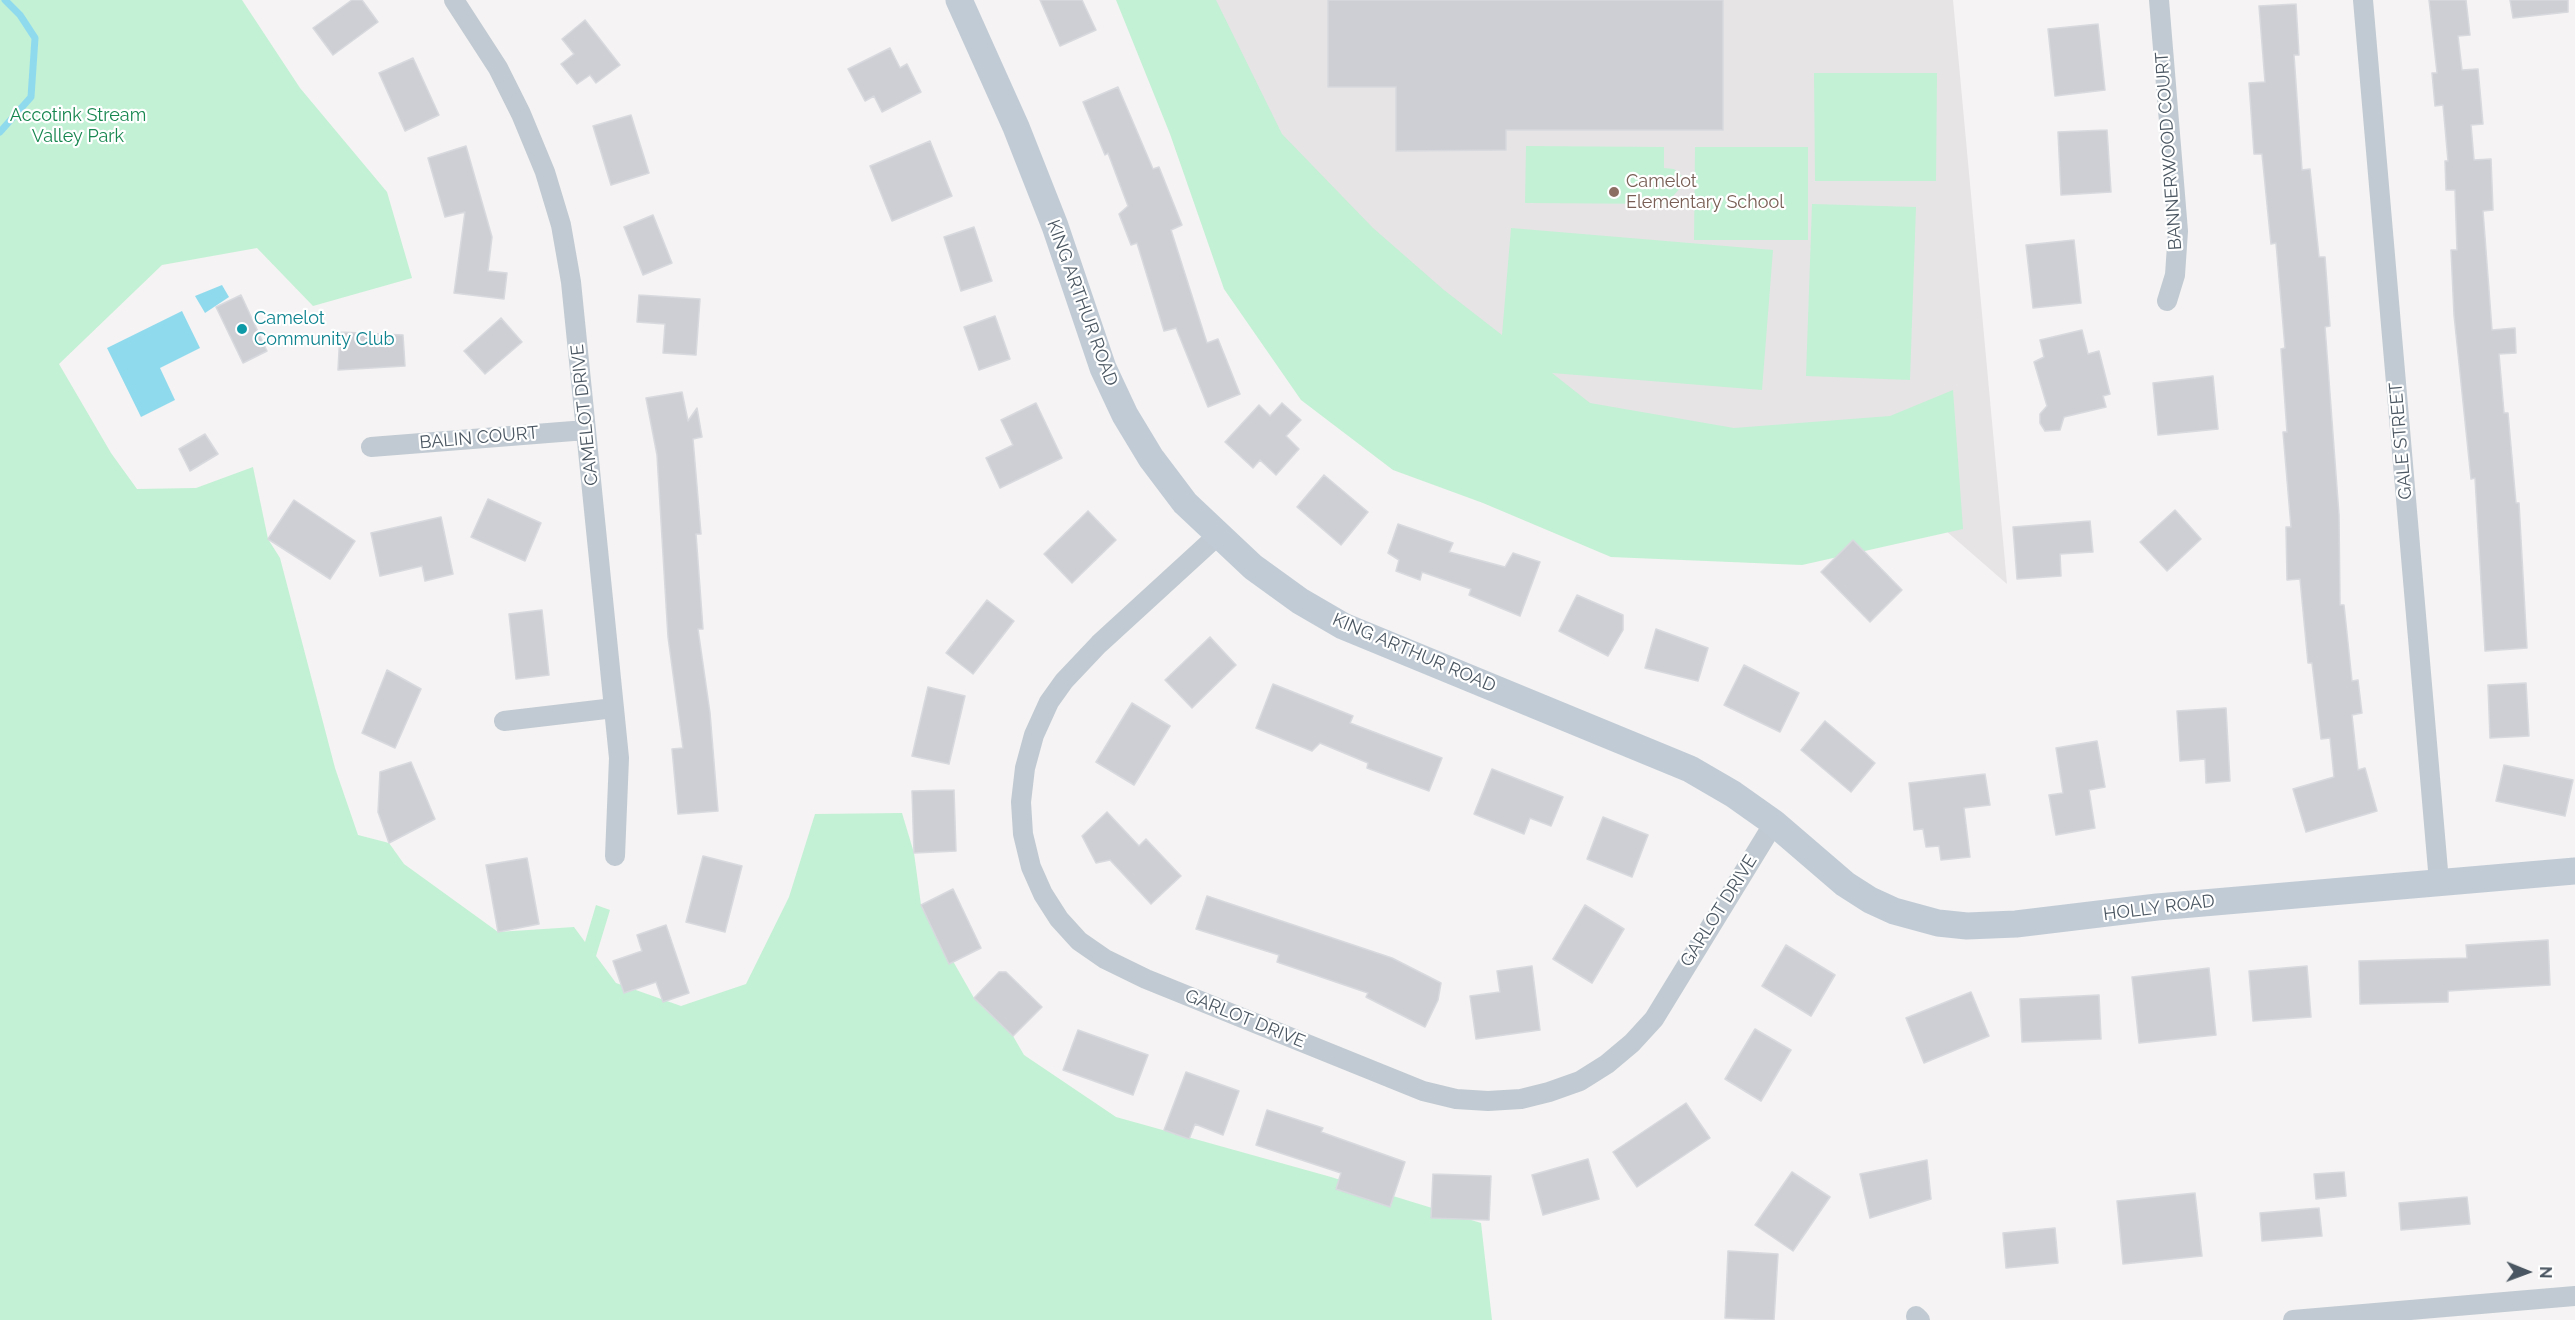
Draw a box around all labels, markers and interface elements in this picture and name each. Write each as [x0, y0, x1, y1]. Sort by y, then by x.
street label: BANNERWOOD COURT [2151, 51, 2187, 251]
park label: Accotink Stream Valley Park [10, 105, 146, 148]
place label: Camelot Elementary School [1626, 171, 1784, 213]
marker: Camelot Elementary School [1607, 185, 1621, 199]
street label: KING ARTHUR ROAD [1042, 217, 1122, 389]
place label: Camelot Community Club [254, 308, 395, 350]
marker: Camelot Community Club [235, 322, 249, 336]
street label: CAMELOT DRIVE [567, 343, 603, 487]
street label: GALE STREET [2385, 381, 2417, 501]
street label: BALIN COURT [419, 422, 539, 454]
street label: KING ARTHUR ROAD [1329, 609, 1499, 697]
street label: GARLOT DRIVE [1676, 851, 1762, 971]
street label: HOLLY ROAD [2102, 890, 2216, 926]
street label: GARLOT DRIVE [1182, 985, 1308, 1053]
north arrow [2497, 1242, 2557, 1302]
text: N [2536, 1266, 2555, 1279]

